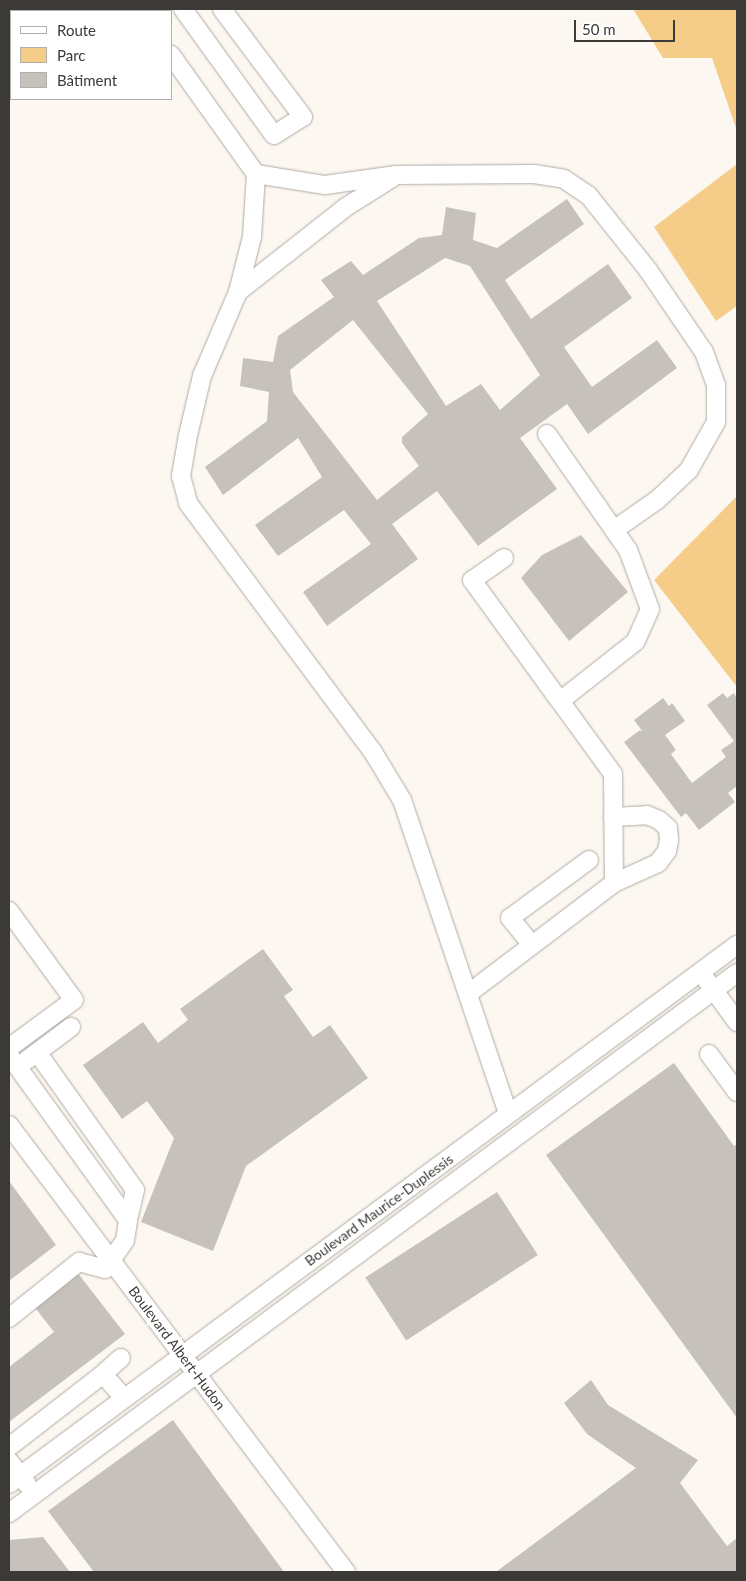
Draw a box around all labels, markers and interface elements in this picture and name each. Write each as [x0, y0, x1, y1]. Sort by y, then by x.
legend [10, 10, 172, 100]
scale bar [576, 10, 677, 42]
text: 50 m [582, 20, 616, 38]
text: Route [57, 21, 96, 39]
text: Parc [57, 46, 86, 64]
text: Bâtiment [57, 71, 117, 89]
street label: Boulevard Maurice-Duplessis [302, 1151, 456, 1269]
street label: Boulevard Albert-Hudon [125, 1283, 229, 1413]

